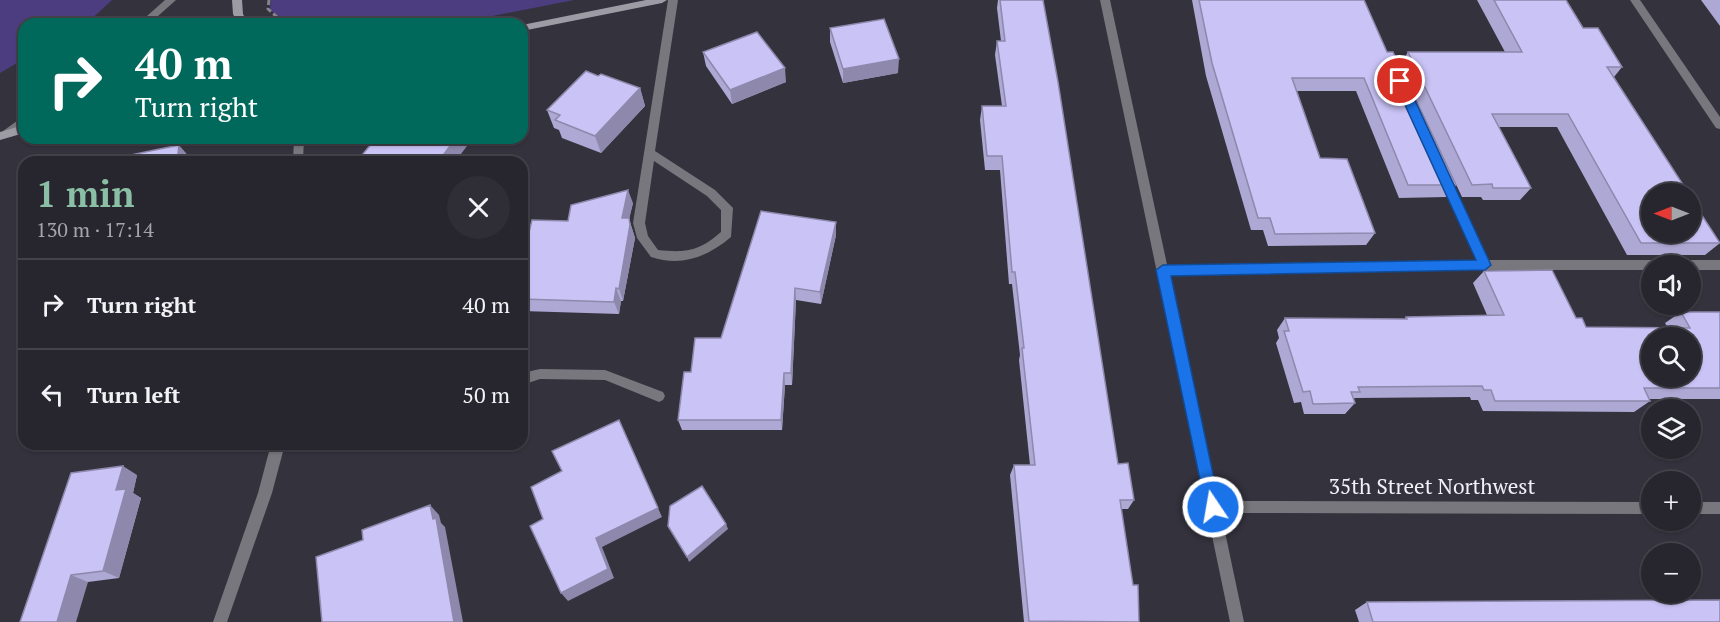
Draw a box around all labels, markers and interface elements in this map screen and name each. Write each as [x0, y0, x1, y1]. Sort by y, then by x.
text: 40 m [135, 35, 233, 91]
icon: right [36, 42, 114, 120]
pin [1374, 55, 1425, 106]
icon: arrive [1383, 64, 1416, 97]
text: Turn right [135, 89, 258, 125]
text: 1 min [36, 170, 134, 217]
button: close [447, 176, 510, 239]
north arrow [1641, 183, 1701, 243]
map controls [1641, 183, 1701, 603]
text: 130 m · 17:14 [36, 216, 154, 243]
button: sound [1641, 255, 1701, 315]
icon: right [36, 288, 69, 321]
text: Turn right [87, 290, 196, 319]
text: 40 m [462, 290, 510, 319]
button: search [1641, 327, 1701, 387]
icon: left [36, 378, 69, 411]
text: Turn left [87, 380, 180, 409]
text: 50 m [462, 380, 510, 409]
button: layers [1641, 399, 1701, 459]
button: + [1641, 471, 1701, 531]
street label: 35th Street Northwest [1329, 472, 1535, 500]
position arrow [1181, 475, 1245, 539]
button: − [1641, 543, 1701, 603]

